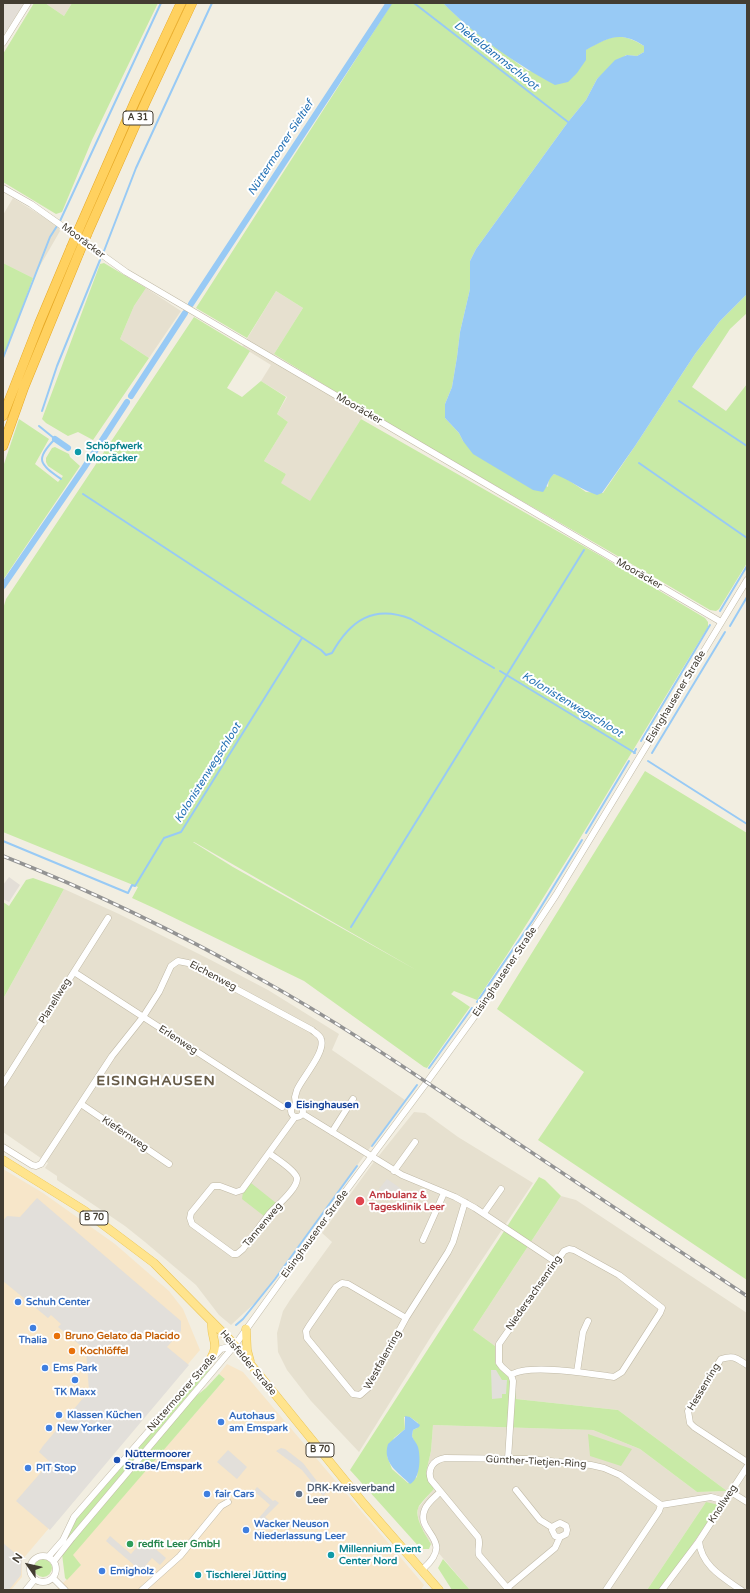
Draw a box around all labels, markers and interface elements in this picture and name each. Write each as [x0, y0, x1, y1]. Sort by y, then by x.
water label: Diekeldammschloot [451, 19, 541, 93]
water label: Nüttermoorer Sieltief [245, 98, 317, 198]
road number: A 31 [123, 111, 153, 125]
street label: Mooräcker [59, 221, 107, 261]
street label: Mooräcker [334, 391, 384, 427]
place label: Schöpfwerk Mooräcker [86, 440, 143, 464]
marker: Schöpfwerk Mooräcker [73, 447, 83, 457]
street label: Mooräcker [614, 556, 664, 592]
street label: Eisinghausener Straße [644, 649, 708, 745]
water label: Kolonistenwegschloot [519, 670, 625, 740]
water label: Kolonistenwegschloot [172, 721, 244, 825]
street label: Eisinghausener Straße [470, 925, 540, 1019]
street label: Eichenweg [187, 959, 239, 993]
street label: Planellweg [36, 976, 74, 1026]
street label: Erlenweg [156, 1023, 200, 1057]
district label: EISINGHAUSEN [96, 1073, 216, 1089]
place label: Eisinghausen [296, 1099, 359, 1111]
marker: Eisinghausen [283, 1100, 293, 1110]
street label: Kiefernweg [99, 1114, 151, 1154]
street label: Eisinghausener Straße [279, 1188, 351, 1280]
place label: Ambulanz & Tagesklinik Leer [369, 1189, 445, 1212]
marker: Ambulanz & Tagesklinik Leer [354, 1195, 366, 1207]
street label: Tannenweg [241, 1200, 285, 1250]
road number: B 70 [80, 1211, 108, 1225]
street label: Niedersachsenring [504, 1253, 564, 1333]
place label: Schuh Center [26, 1296, 90, 1308]
marker: Schuh Center [13, 1297, 23, 1307]
marker: Thalia [28, 1323, 38, 1333]
street label: Heisfelder Straße [217, 1328, 279, 1398]
street label: Westfalenring [362, 1328, 404, 1392]
place label: Bruno Gelato da Placido [65, 1330, 180, 1342]
marker: Bruno Gelato da Placido [52, 1331, 62, 1341]
place label: Thalia [19, 1334, 47, 1346]
place label: Kochlöffel [80, 1345, 128, 1357]
marker: Kochlöffel [67, 1346, 77, 1356]
street label: Nüttermoorer Straße [145, 1352, 219, 1434]
street label: Hessenring [685, 1361, 723, 1413]
place label: Ems Park [53, 1362, 97, 1374]
marker: Ems Park [40, 1363, 50, 1373]
marker: TK Maxx [70, 1375, 80, 1385]
place label: TK Maxx [54, 1386, 96, 1398]
place label: Klassen Küchen [67, 1409, 142, 1421]
marker: Klassen Küchen [54, 1410, 64, 1420]
place label: Autohaus am Emspark [229, 1410, 288, 1434]
marker: Autohaus am Emspark [216, 1417, 226, 1427]
place label: New Yorker [57, 1422, 111, 1434]
marker: New Yorker [44, 1423, 54, 1433]
road number: B 70 [306, 1443, 334, 1457]
place label: Nüttermoorer Straße/Emspark [125, 1448, 202, 1472]
street label: Günther-Tietjen-Ring [485, 1453, 587, 1471]
marker: Nüttermoorer Straße/Emspark [112, 1455, 122, 1465]
place label: PIT Stop [36, 1462, 76, 1474]
marker: PIT Stop [23, 1463, 33, 1473]
place label: DRK-Kreisverband Leer [307, 1482, 395, 1506]
street label: Knollweg [706, 1482, 740, 1526]
place label: fair Cars [215, 1488, 254, 1500]
marker: fair Cars [202, 1489, 212, 1499]
marker: DRK-Kreisverband Leer [294, 1489, 304, 1499]
place label: Wacker Neuson Niederlassung Leer [254, 1518, 346, 1542]
marker: Wacker Neuson Niederlassung Leer [241, 1525, 251, 1535]
place label: redfit Leer GmbH [138, 1538, 220, 1550]
marker: redfit Leer GmbH [125, 1539, 135, 1549]
place label: Millennium Event Center Nord [339, 1543, 421, 1566]
north arrow [8, 1545, 48, 1585]
marker: Millennium Event Center Nord [326, 1550, 336, 1560]
text: N [10, 1551, 25, 1565]
place label: Emigholz [110, 1565, 154, 1577]
marker: Emigholz [97, 1566, 107, 1576]
place label: Tischlerei Jütting [206, 1569, 287, 1581]
marker: Tischlerei Jütting [193, 1570, 203, 1580]

